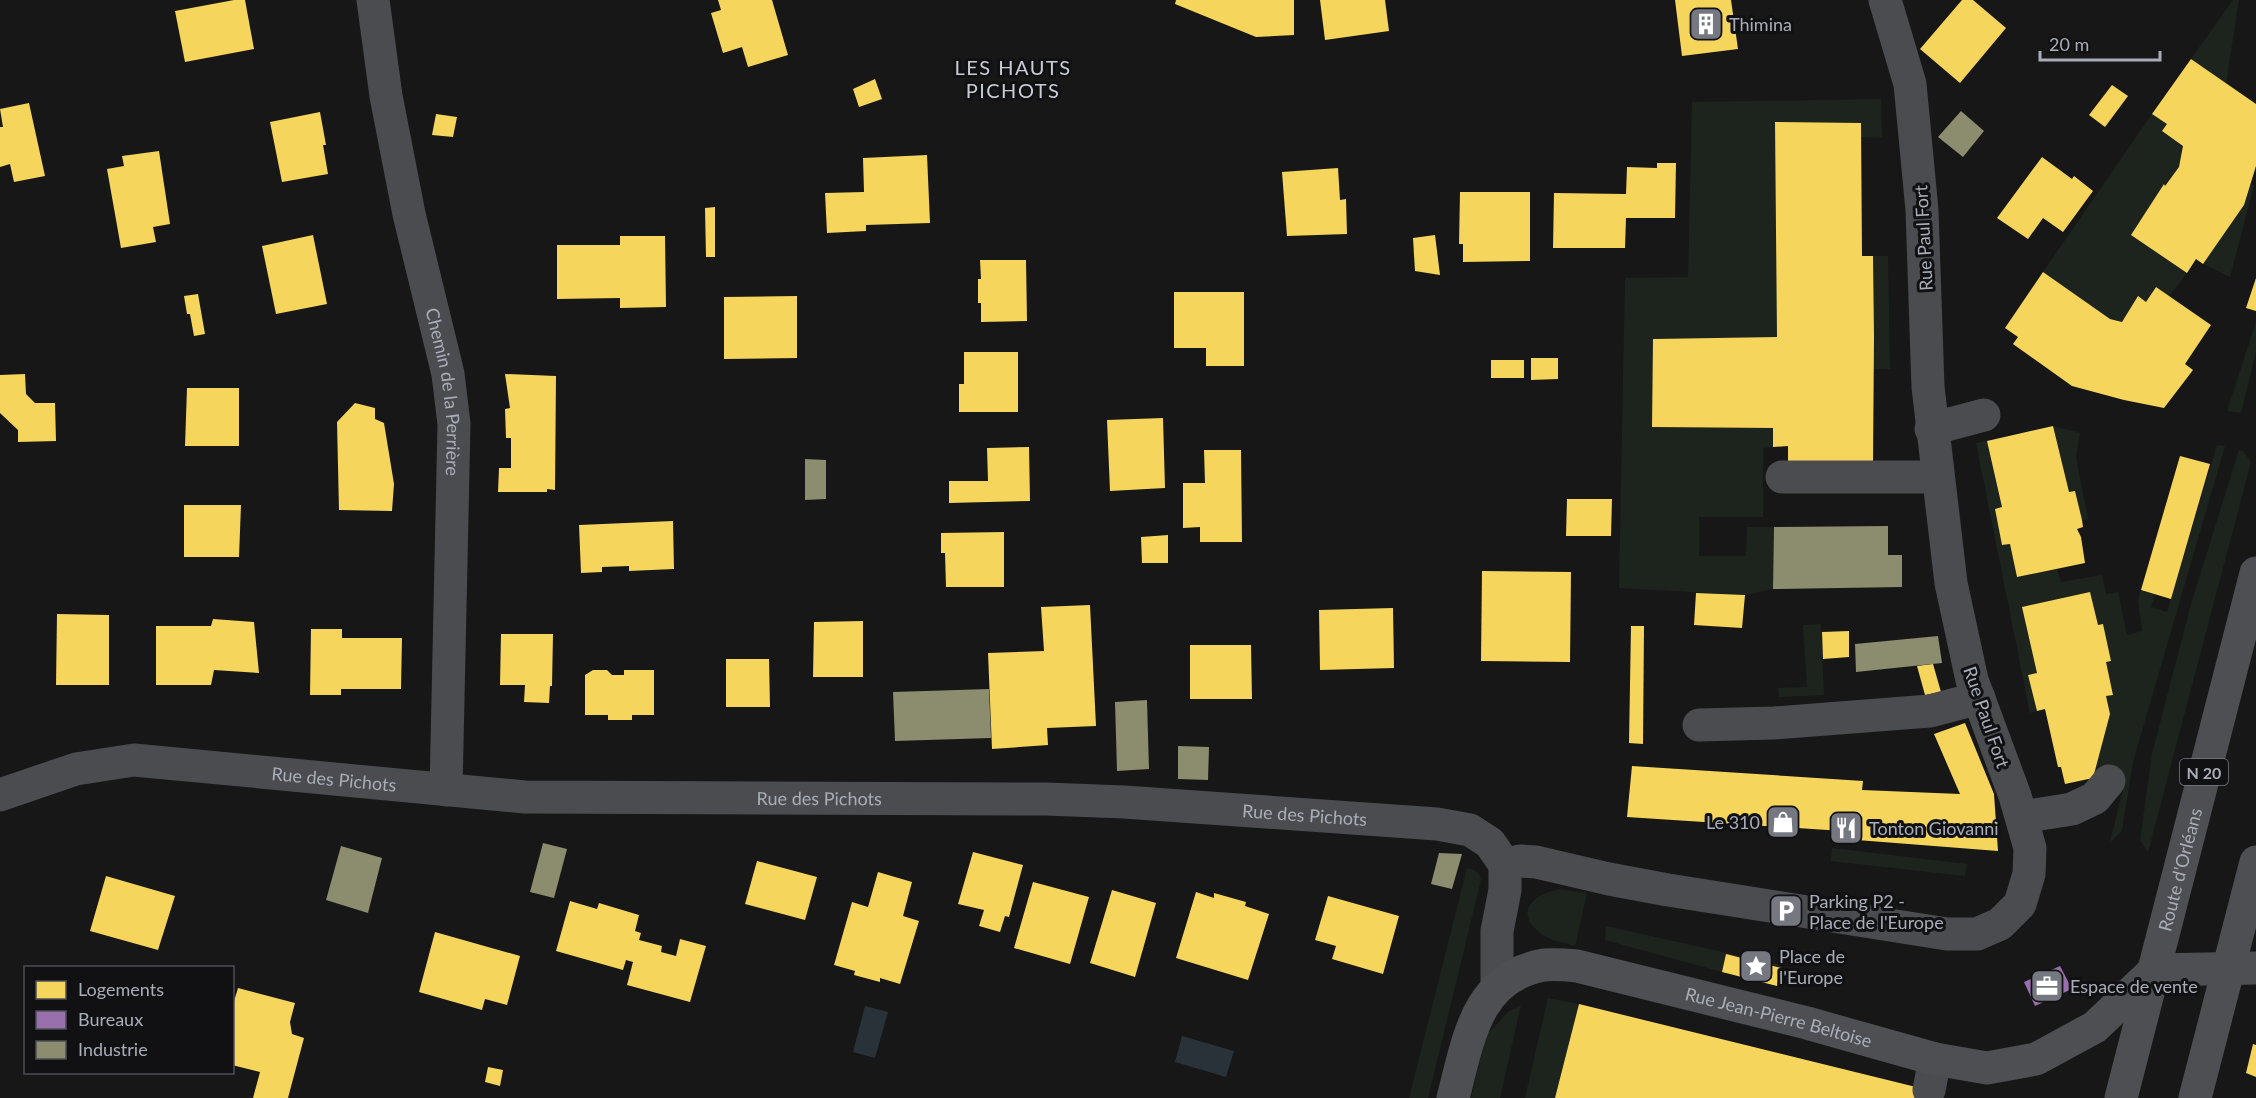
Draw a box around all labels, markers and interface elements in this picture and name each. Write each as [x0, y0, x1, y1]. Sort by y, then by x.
building icon: Thimina [1688, 6, 1724, 42]
place label: Thimina [1729, 13, 1792, 35]
scale bar [2040, 24, 2160, 62]
text: 20 m [2049, 33, 2089, 55]
district label: LES HAUTS PICHOTS [954, 55, 1072, 102]
street label: Rue Paul Fort [1909, 184, 1937, 292]
street label: Chemin de la Perrière [421, 306, 465, 476]
street label: Rue Paul Fort [1959, 663, 2015, 771]
road number: N 20 [2180, 759, 2228, 785]
street label: Rue des Pichots [271, 762, 398, 796]
street label: Rue des Pichots [757, 787, 882, 809]
street label: Rue des Pichots [1242, 799, 1368, 830]
shop icon: Le 310 [1765, 804, 1801, 840]
street label: Route d'Orléans [2153, 805, 2206, 934]
restaurant icon: Tonton Giovanni [1828, 810, 1864, 846]
place label: Le 310 [1706, 811, 1760, 833]
place label: Tonton Giovanni [1869, 817, 1999, 839]
place label: Parking P2 - Place de l'Europe [1809, 890, 1944, 933]
parking icon: Parking P2 - Place de l'Europe [1768, 893, 1804, 929]
place label: Place de l'Europe [1779, 945, 1845, 988]
place icon: Place de l'Europe [1738, 948, 1774, 984]
legend [24, 966, 234, 1074]
office icon: Espace de vente [2029, 968, 2065, 1004]
place label: Espace de vente [2070, 975, 2198, 997]
text: Logements [78, 978, 164, 1000]
street label: Rue Jean-Pierre Beltoise [1683, 982, 1875, 1052]
text: Bureaux [78, 1008, 143, 1030]
text: Industrie [78, 1038, 148, 1060]

